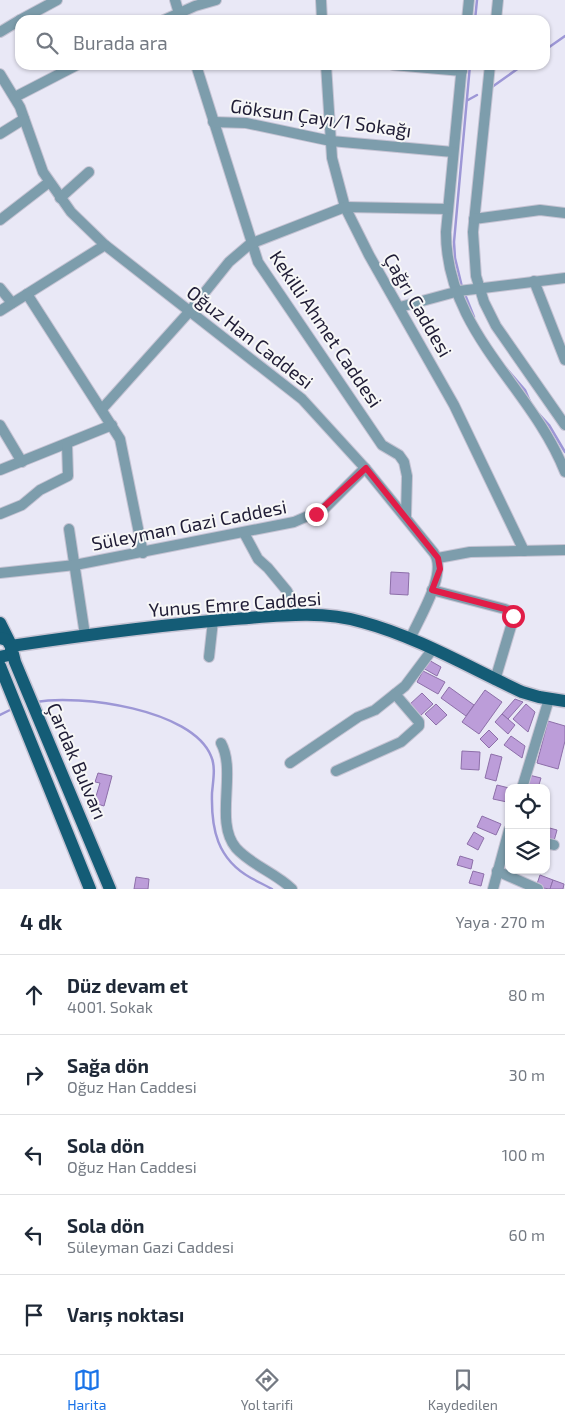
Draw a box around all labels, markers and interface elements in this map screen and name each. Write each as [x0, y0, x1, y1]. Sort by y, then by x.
search box [15, 15, 550, 70]
icon: search [33, 29, 61, 57]
text: Burada ara [73, 31, 168, 54]
street label: Göksun Çayı/1 Sokağı [229, 93, 413, 143]
street label: Kekilli Ahmet Caddesi [265, 246, 387, 412]
street label: Çağrı Caddesi [379, 249, 457, 361]
street label: Oğuz Han Caddesi [183, 280, 318, 393]
street label: Süleyman Gazi Caddesi [89, 494, 288, 555]
route end [305, 503, 328, 526]
street label: Yunus Emre Caddesi [148, 586, 322, 621]
route start [502, 605, 525, 628]
street label: Çardak Bulvarı [42, 699, 112, 823]
map controls [505, 784, 550, 874]
button: locate [505, 784, 550, 829]
button: layers [505, 829, 550, 874]
text: 4 dk [20, 909, 62, 934]
text: Yaya · 270 m [456, 912, 545, 931]
text: Düz devam et [67, 974, 188, 997]
icon: ahead [20, 981, 48, 1009]
text: 80 m [508, 985, 545, 1004]
text: 4001. Sokak [67, 997, 153, 1016]
text: Sağa dön [67, 1054, 149, 1077]
icon: right [20, 1061, 48, 1089]
text: 30 m [509, 1065, 545, 1084]
text: Oğuz Han Caddesi [67, 1077, 197, 1096]
text: Sola dön [67, 1134, 144, 1157]
icon: left [20, 1141, 48, 1169]
text: 100 m [502, 1145, 545, 1164]
text: Oğuz Han Caddesi [67, 1157, 197, 1176]
text: Sola dön [67, 1214, 144, 1237]
icon: left [20, 1221, 48, 1249]
text: 60 m [509, 1225, 545, 1244]
text: Süleyman Gazi Caddesi [67, 1237, 234, 1256]
icon: arrive [20, 1301, 48, 1329]
text: Varış noktası [67, 1303, 184, 1326]
tab: Harita [67, 1366, 106, 1413]
tab: Yol tarifi [241, 1366, 293, 1413]
tab: Kaydedilen [428, 1366, 498, 1413]

